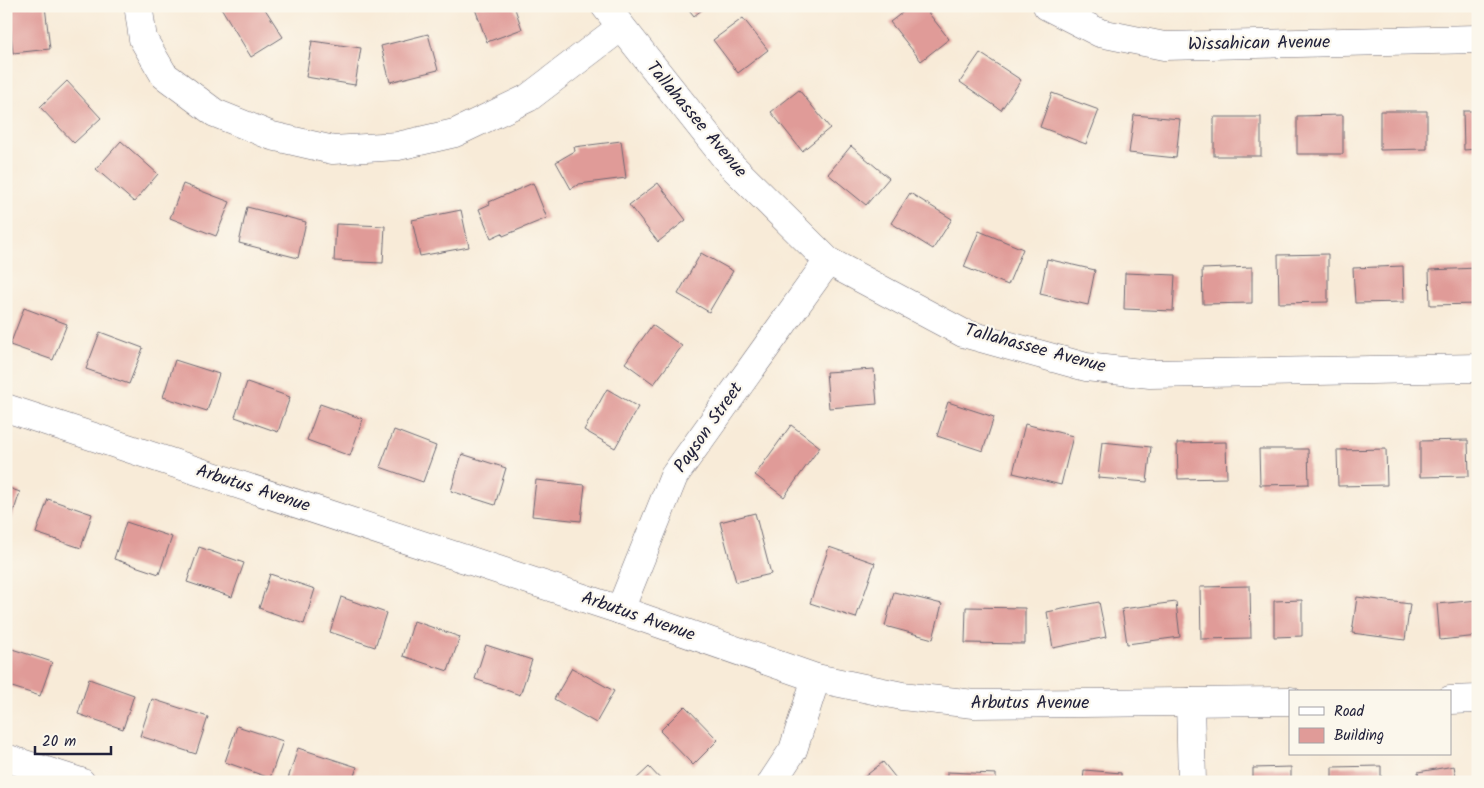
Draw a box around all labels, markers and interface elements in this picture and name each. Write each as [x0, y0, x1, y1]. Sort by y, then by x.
street label: Wissahican Avenue [1188, 28, 1330, 60]
street label: Tallahassee Avenue [638, 55, 754, 185]
street label: Tallahassee Avenue [961, 316, 1109, 382]
street label: Payson Street [667, 376, 752, 479]
street label: Arbutus Avenue [192, 457, 314, 521]
street label: Arbutus Avenue [577, 584, 699, 650]
street label: Arbutus Avenue [971, 689, 1089, 718]
legend [1289, 690, 1452, 756]
text: Road [1334, 700, 1365, 724]
scale bar [35, 723, 111, 755]
text: Building [1334, 724, 1384, 748]
text: 20 m [42, 730, 76, 754]

